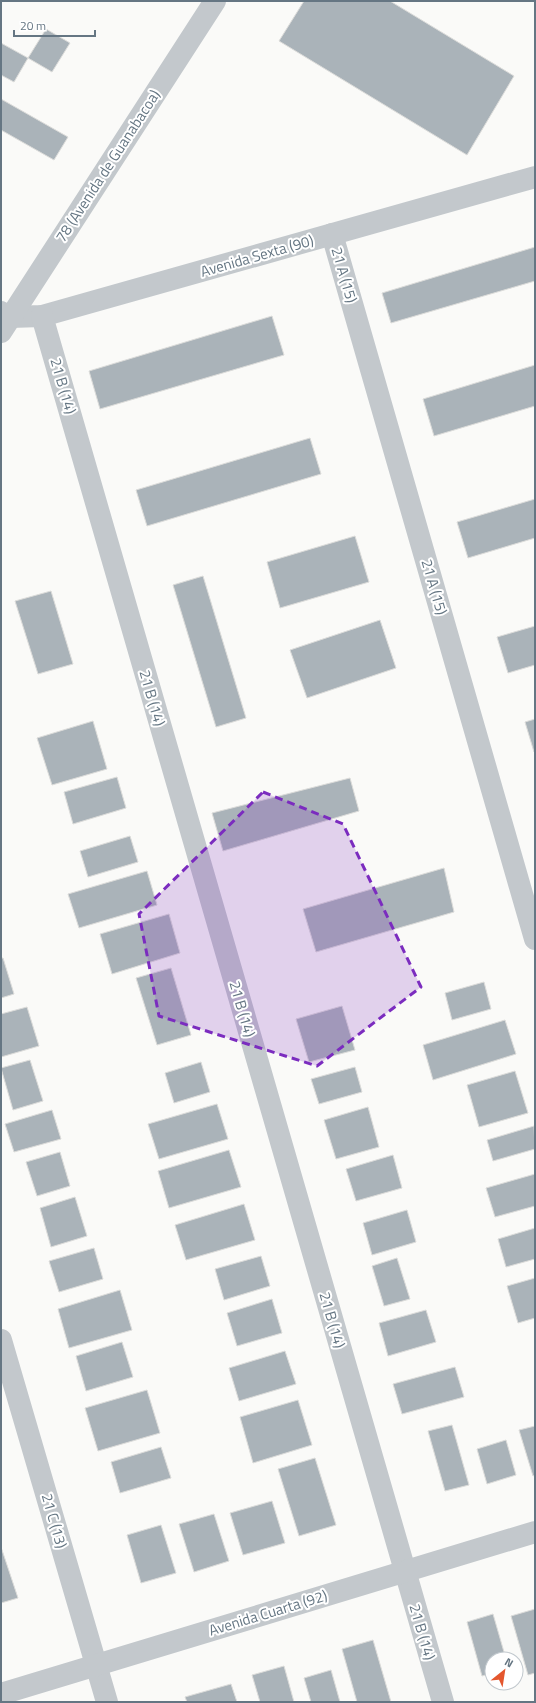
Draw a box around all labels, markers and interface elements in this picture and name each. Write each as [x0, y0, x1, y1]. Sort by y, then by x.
scale bar [14, 12, 95, 38]
text: 20 m [20, 16, 46, 35]
street label: 78 (Avenida de Guanabacoa) [50, 85, 166, 247]
street label: Avenida Sexta (90) [198, 228, 316, 283]
street label: 21 A (15) [326, 244, 363, 305]
street label: 21 B (14) [45, 355, 82, 417]
street label: 21 A (15) [416, 556, 453, 617]
street label: 21 B (14) [134, 667, 171, 729]
street label: 21 B (14) [224, 978, 261, 1040]
street label: 21 B (14) [314, 1289, 351, 1351]
street label: 21 C (13) [36, 1491, 73, 1551]
street label: Avenida Cuarta (92) [206, 1584, 330, 1641]
street label: 21 B (14) [404, 1601, 441, 1663]
north arrow [484, 1651, 524, 1691]
text: N [502, 1654, 516, 1671]

